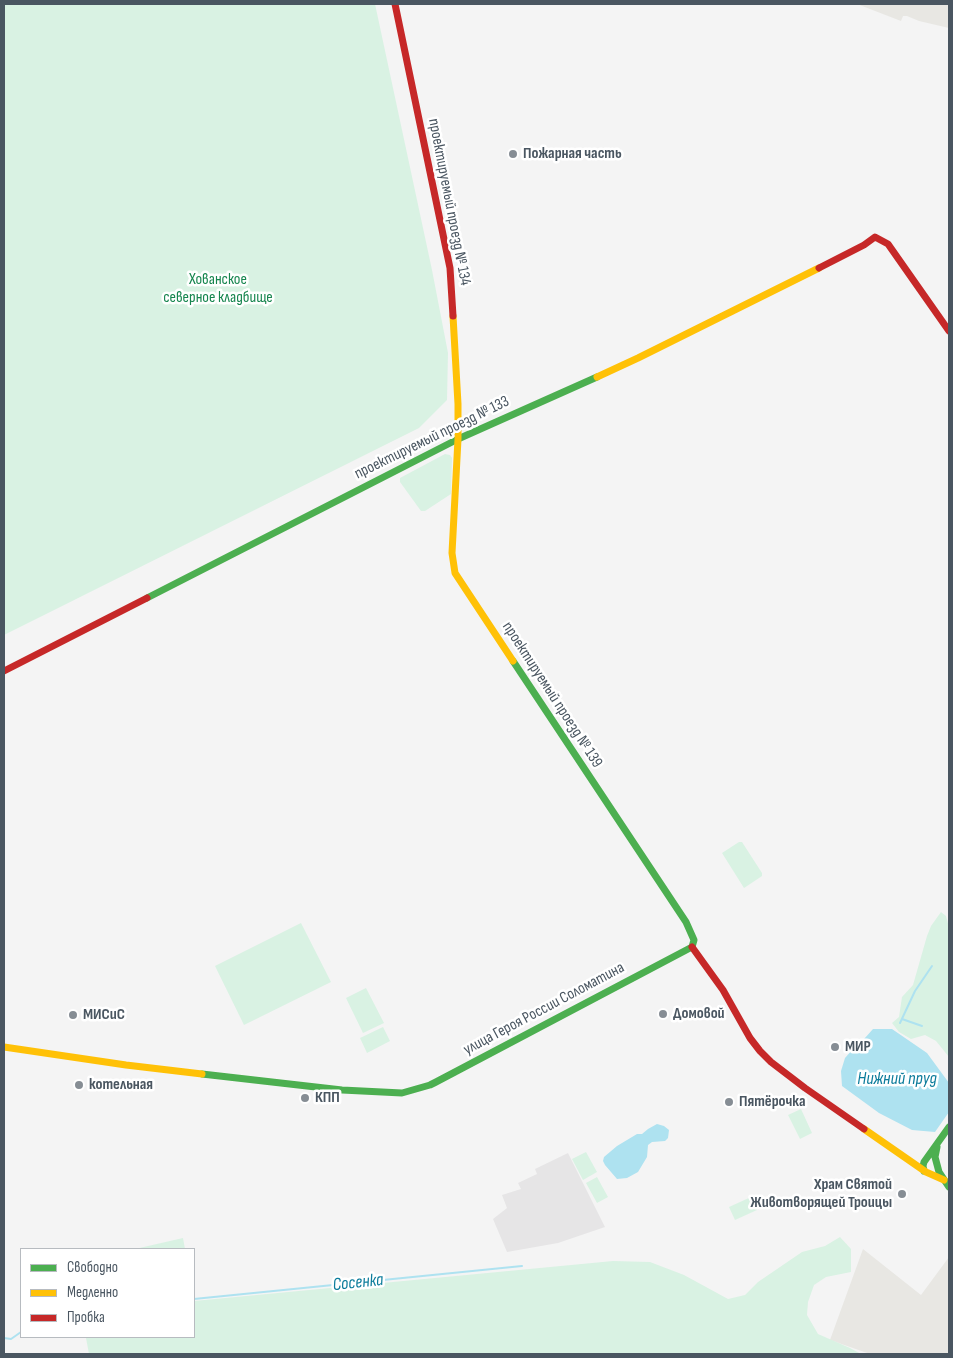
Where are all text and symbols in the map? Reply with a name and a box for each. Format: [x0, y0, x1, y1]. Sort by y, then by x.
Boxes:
street label: проектируемый проезд № 134 [423, 117, 475, 287]
place label: Пожарная часть [523, 144, 622, 164]
marker: Пожарная часть [507, 148, 519, 160]
park label: Хованское северное кладбище [163, 270, 273, 308]
street label: проектируемый проезд № 133 [352, 392, 512, 484]
street label: проектируемый проезд № 139 [498, 618, 606, 772]
street label: улица Героя России Соломатина [460, 958, 628, 1060]
place label: Домовой [673, 1004, 725, 1024]
place label: МИСиС [83, 1005, 125, 1025]
marker: Домовой [657, 1008, 669, 1020]
marker: МИСиС [67, 1009, 79, 1021]
place label: МИР [845, 1037, 871, 1057]
marker: МИР [829, 1041, 841, 1053]
water label: Нижний пруд [857, 1068, 937, 1090]
place label: котельная [89, 1075, 153, 1095]
marker: котельная [73, 1079, 85, 1091]
place label: КПП [315, 1088, 340, 1108]
marker: КПП [299, 1092, 311, 1104]
place label: Пятёрочка [739, 1092, 806, 1112]
marker: Пятёрочка [723, 1096, 735, 1108]
place label: Храм Святой Животворящей Троицы [750, 1175, 892, 1213]
marker: Храм Святой Животворящей Троицы [896, 1188, 908, 1200]
legend [20, 1248, 195, 1338]
text: Свободно [67, 1258, 118, 1277]
water label: Сосенка [332, 1270, 384, 1296]
text: Медленно [67, 1283, 118, 1302]
text: Пробка [67, 1308, 105, 1327]

